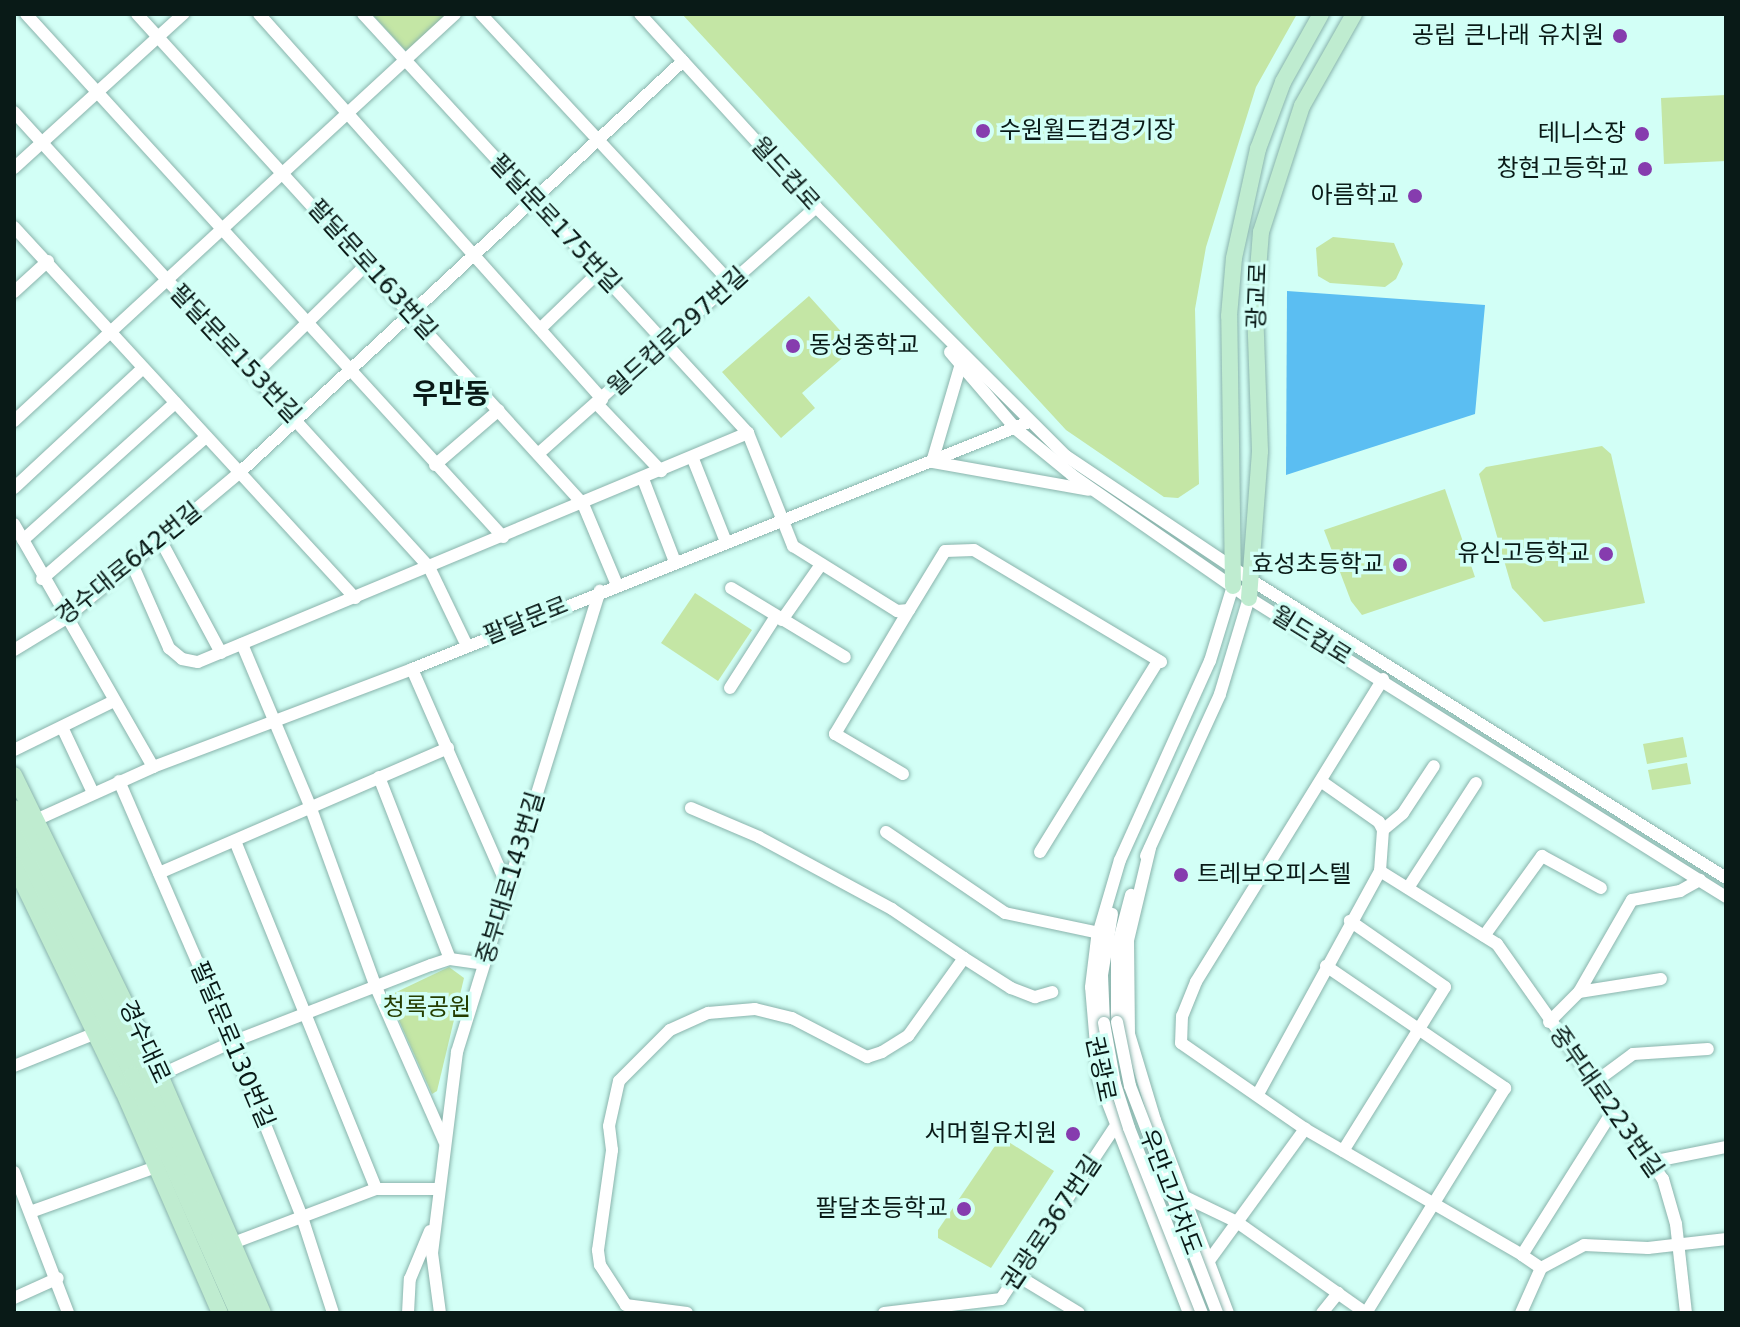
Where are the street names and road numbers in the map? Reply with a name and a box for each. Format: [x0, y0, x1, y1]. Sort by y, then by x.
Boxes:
street label: 월드컵로 [745, 132, 825, 216]
street label: 팔달문로175번길 [484, 149, 626, 299]
street label: 팔달문로163번길 [302, 194, 442, 346]
street label: 월드컵로297번길 [602, 262, 754, 402]
street label: 광교로 [1242, 262, 1274, 330]
street label: 팔달문로153번길 [164, 279, 306, 429]
street label: 경수대로642번길 [51, 497, 207, 631]
street label: 팔달문로 [480, 591, 572, 651]
street label: 월드컵로 [1266, 600, 1356, 672]
street label: 중부대로143번길 [471, 789, 551, 967]
street label: 팔달문로130번길 [184, 957, 280, 1133]
street label: 경수대로 [112, 996, 176, 1088]
street label: 중부대로223번길 [1543, 1021, 1669, 1183]
street label: 권광로 [1079, 1034, 1121, 1104]
street label: 우만고가차도 [1133, 1125, 1207, 1259]
street label: 권광로367번길 [996, 1150, 1108, 1296]

